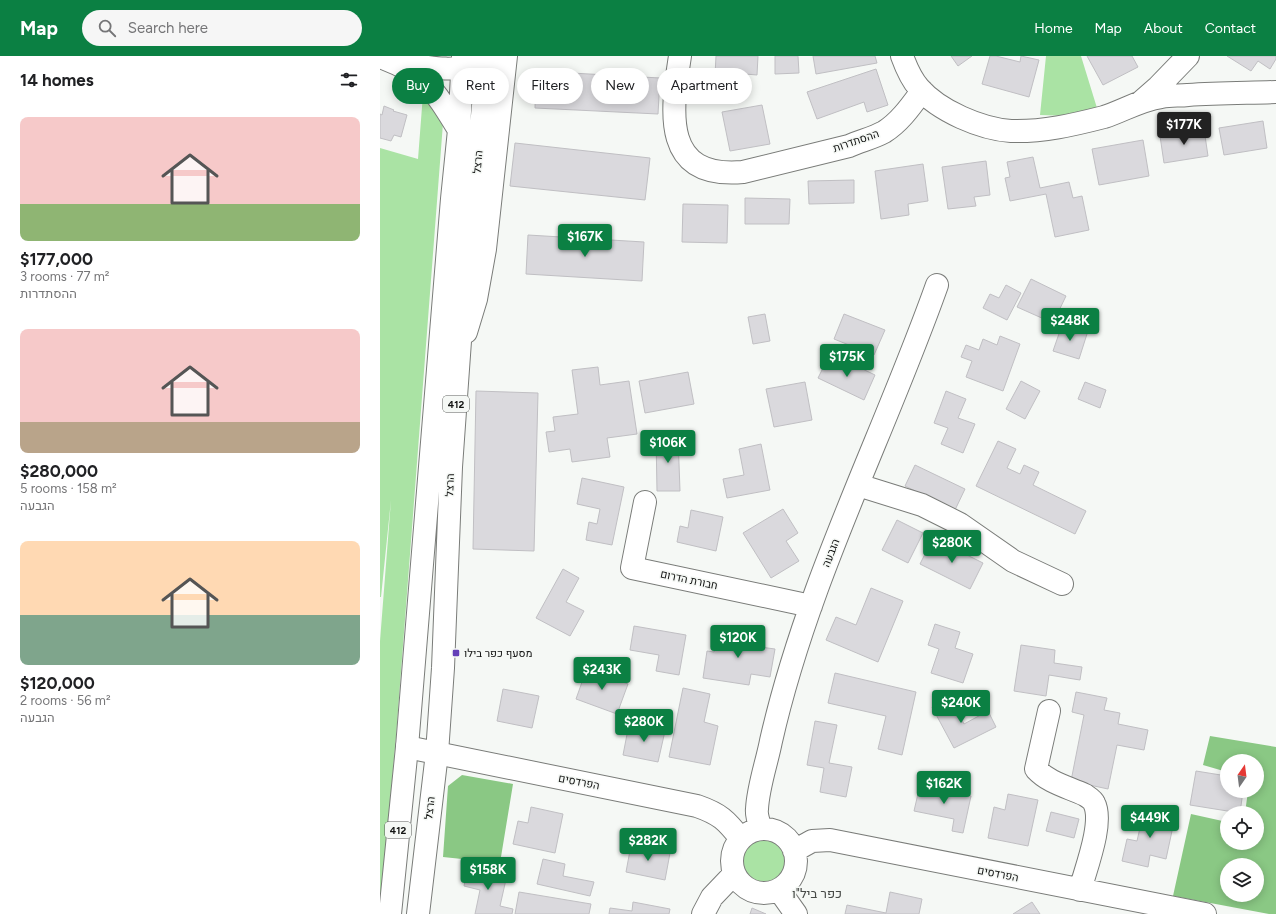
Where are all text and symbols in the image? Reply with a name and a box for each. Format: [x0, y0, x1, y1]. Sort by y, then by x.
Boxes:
search box [82, 10, 362, 46]
text: Map [20, 17, 58, 40]
icon: search [96, 17, 118, 39]
text: Search here [128, 19, 208, 37]
text: Home [1034, 20, 1073, 37]
text: Map [1095, 20, 1122, 37]
text: About [1144, 20, 1183, 37]
text: Contact [1205, 20, 1256, 37]
chip: Buy [392, 68, 444, 104]
chip: Rent [452, 68, 509, 104]
chip: Filters [517, 68, 583, 104]
chip: New [591, 68, 649, 104]
chip: Apartment [657, 68, 752, 104]
icon: filters [338, 69, 360, 91]
text: 14 homes [20, 70, 94, 90]
pin: $177K [1156, 112, 1212, 146]
text: $177K [1166, 117, 1202, 132]
street label: ההסתדרות [831, 127, 881, 155]
icon: home [154, 143, 226, 215]
street label: הרצל [470, 150, 486, 174]
pin: $167K [557, 224, 613, 258]
text: $167K [567, 229, 603, 244]
text: $177,000 [20, 249, 93, 269]
text: 3 rooms · 77 m² [20, 269, 110, 284]
text: ההסתדרות [20, 286, 77, 301]
pin: $248K [1042, 308, 1098, 342]
text: $248K [1050, 313, 1090, 328]
pin: $175K [819, 344, 875, 378]
text: $175K [829, 349, 865, 364]
icon: home [154, 355, 226, 427]
road number: 412 [443, 396, 469, 412]
pin: $106K [640, 430, 696, 464]
text: $106K [649, 435, 687, 450]
text: $280,000 [20, 461, 98, 481]
street label: הרצל [443, 473, 457, 497]
text: 5 rooms · 158 m² [20, 481, 117, 496]
text: הגבעה [20, 498, 55, 513]
pin: $280K [924, 530, 980, 564]
text: $280K [932, 535, 972, 550]
street label: הגבעה [819, 537, 843, 569]
icon: home [154, 567, 226, 639]
street label: חבורת הדרום [659, 568, 719, 592]
pin: $120K [710, 625, 766, 659]
text: $120K [719, 630, 757, 645]
place label: מסעף כפר בילו [464, 647, 533, 660]
marker: מסעף כפר בילו [451, 648, 461, 658]
pin: $243K [574, 657, 630, 691]
text: $243K [583, 662, 621, 677]
text: $120,000 [20, 673, 95, 693]
pin: $240K [933, 690, 989, 724]
text: 2 rooms · 56 m² [20, 693, 111, 708]
text: $240K [941, 695, 981, 710]
pin: $280K [616, 709, 672, 743]
text: הגבעה [20, 710, 55, 725]
text: $280K [624, 714, 664, 729]
north arrow [1220, 754, 1264, 798]
map controls [1220, 754, 1264, 902]
pin: $162K [916, 771, 972, 805]
street label: הפרדסים [557, 772, 601, 792]
text: $162K [926, 776, 962, 791]
street label: הרצל [422, 796, 438, 820]
pin: $449K [1122, 805, 1178, 839]
button: locate [1220, 806, 1264, 850]
text: $449K [1130, 810, 1170, 825]
road number: 412 [385, 822, 411, 838]
pin: $282K [620, 828, 676, 862]
text: $282K [629, 833, 667, 848]
pin: $158K [460, 857, 516, 891]
button: layers [1220, 858, 1264, 902]
text: $158K [470, 862, 506, 877]
street label: הפרדסים [976, 864, 1020, 884]
district label: כפר ביל"ו [792, 886, 842, 901]

